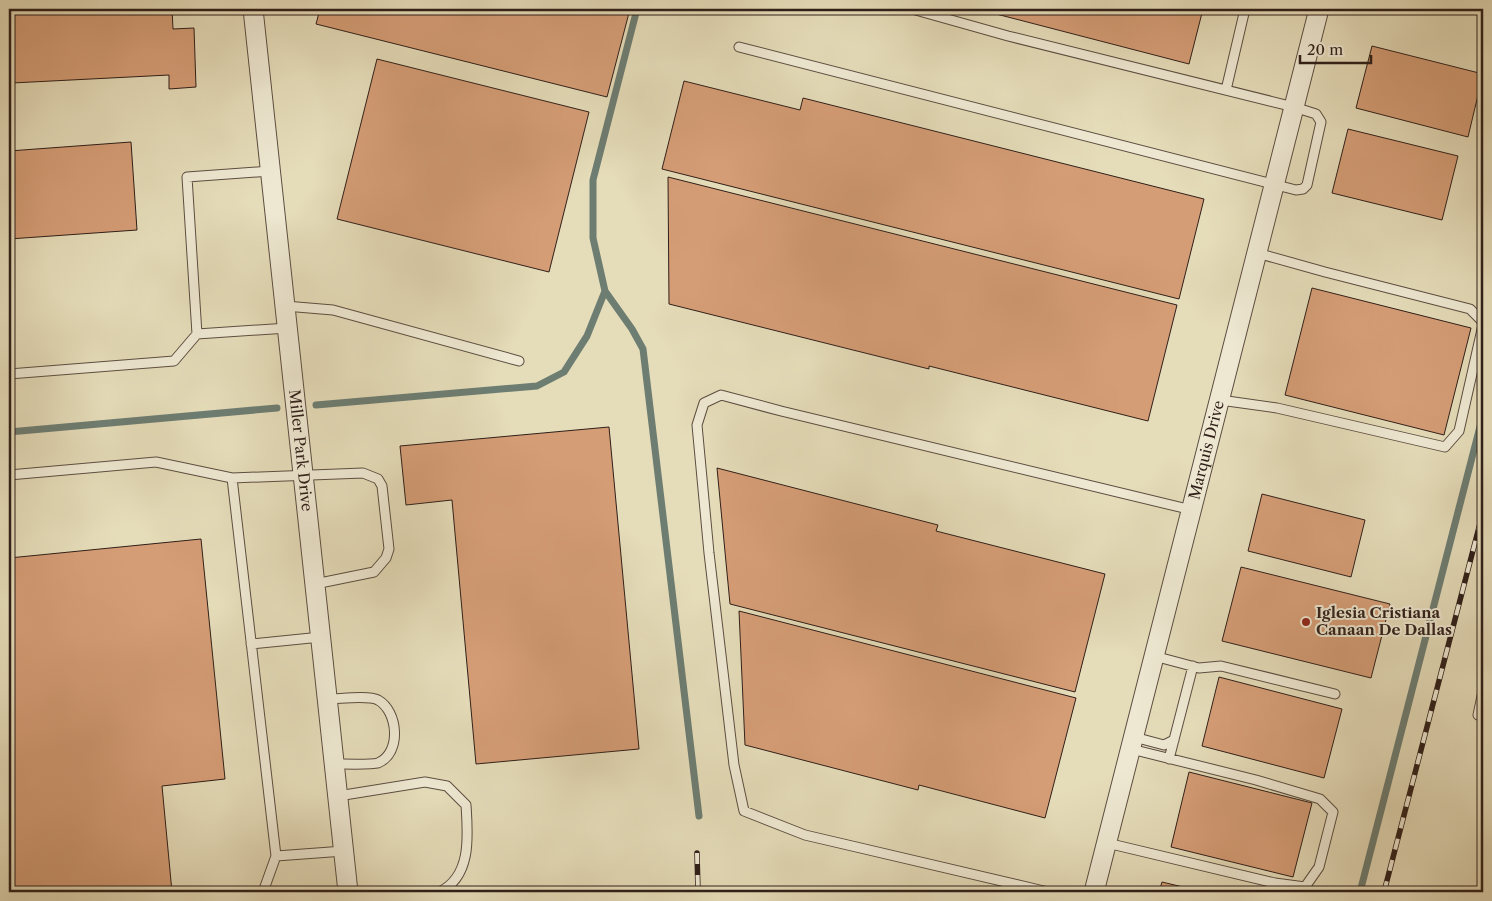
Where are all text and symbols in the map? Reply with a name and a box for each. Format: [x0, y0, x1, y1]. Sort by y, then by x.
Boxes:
scale bar [1300, 32, 1371, 64]
text: 20 m [1307, 40, 1343, 59]
street label: Miller Park Drive [285, 389, 317, 512]
street label: Marquis Drive [1184, 398, 1228, 502]
place label: Iglesia Cristiana Canaan De Dallas [1316, 603, 1452, 639]
marker: Iglesia Cristiana Canaan De Dallas [1300, 616, 1312, 628]

